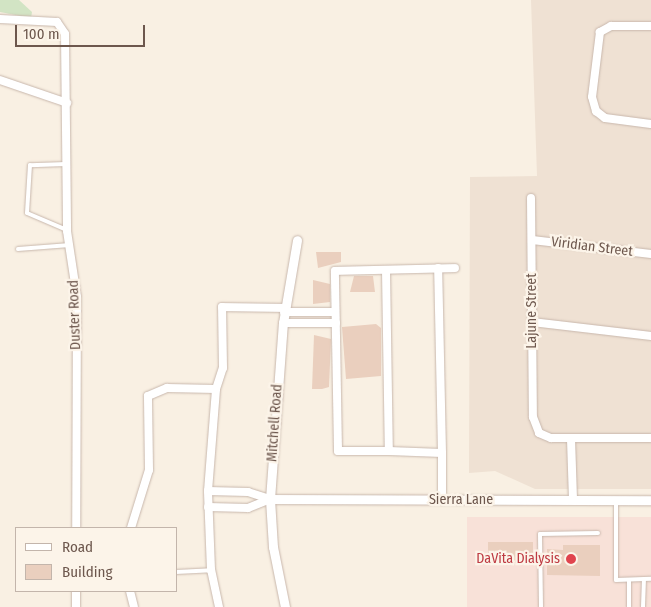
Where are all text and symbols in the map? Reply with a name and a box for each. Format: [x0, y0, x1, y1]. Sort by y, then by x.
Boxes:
scale bar [18, 15, 148, 47]
text: 100 m [23, 25, 60, 43]
street label: Viridian Street [550, 234, 634, 260]
street label: Lajune Street [524, 273, 540, 349]
street label: Duster Road [65, 280, 85, 350]
street label: Mitchell Road [264, 384, 286, 462]
street label: Sierra Lane [429, 492, 493, 508]
legend [15, 527, 178, 592]
text: Road [62, 538, 93, 556]
place label: DaVita Dialysis [476, 551, 560, 567]
marker: DaVita Dialysis [564, 552, 578, 566]
text: Building [62, 563, 113, 581]

